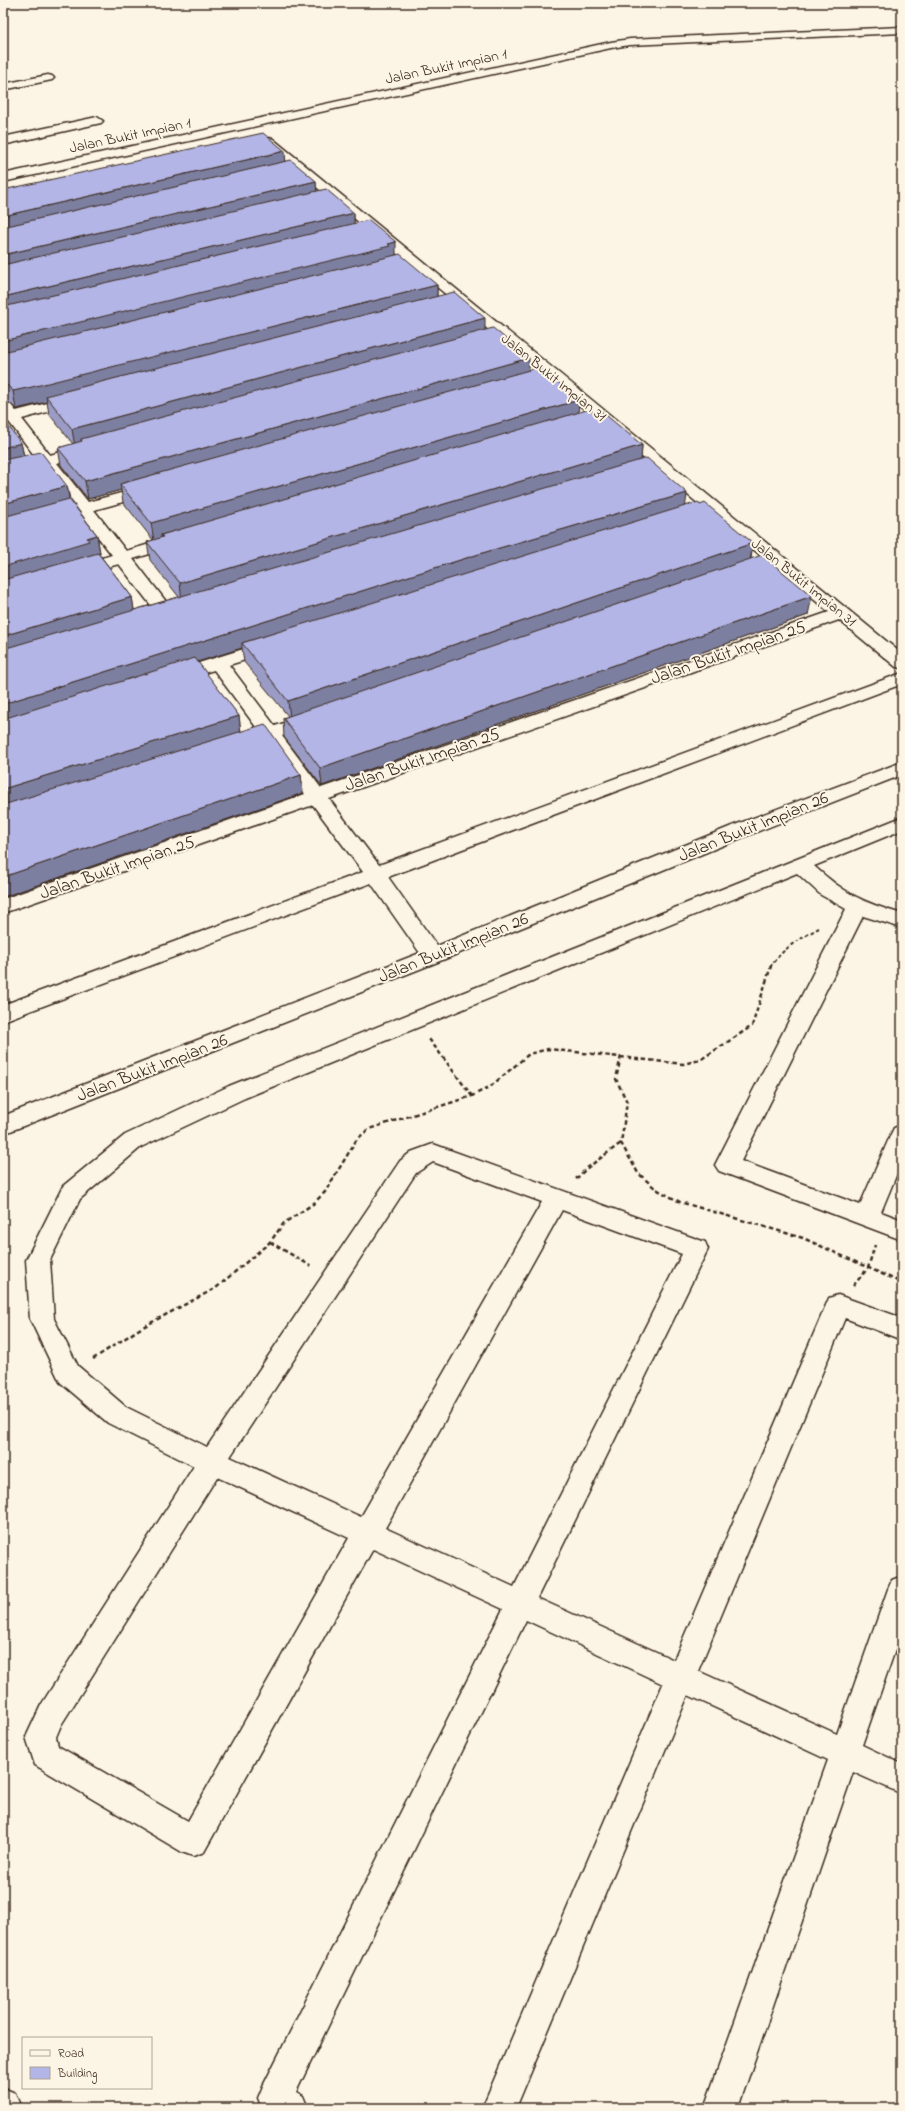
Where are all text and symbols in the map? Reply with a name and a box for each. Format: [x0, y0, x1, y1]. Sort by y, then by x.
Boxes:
street label: Jalan Bukit Impian 1 [383, 43, 509, 91]
street label: Jalan Bukit Impian 1 [67, 112, 193, 160]
street label: Jalan Bukit Impian 31 [496, 328, 611, 427]
street label: Jalan Bukit Impian 31 [746, 533, 861, 632]
street label: Jalan Bukit Impian 25 [648, 615, 810, 693]
street label: Jalan Bukit Impian 25 [342, 722, 504, 800]
street label: Jalan Bukit Impian 26 [675, 786, 833, 870]
street label: Jalan Bukit Impian 25 [37, 830, 199, 908]
street label: Jalan Bukit Impian 26 [375, 907, 533, 991]
street label: Jalan Bukit Impian 26 [73, 1028, 232, 1110]
legend [22, 2037, 152, 2089]
text: Road [58, 2045, 84, 2063]
text: Building [57, 2065, 97, 2084]

